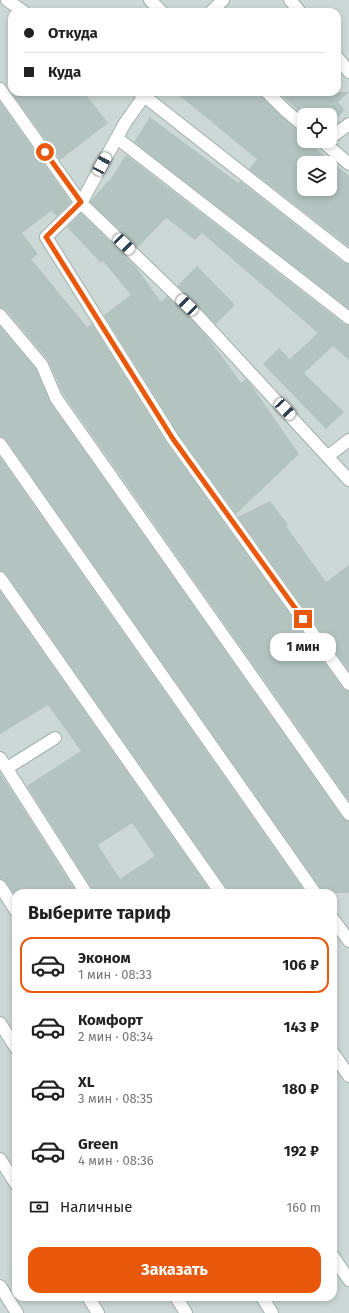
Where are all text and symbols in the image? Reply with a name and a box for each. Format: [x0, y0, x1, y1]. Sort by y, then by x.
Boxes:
text: Откуда [48, 24, 98, 42]
text: Куда [48, 63, 81, 81]
map controls [297, 108, 337, 196]
button: locate [297, 108, 337, 148]
route start [36, 143, 54, 161]
car [91, 151, 113, 177]
button: layers [297, 156, 337, 196]
car [111, 231, 137, 257]
car [174, 292, 200, 318]
car [272, 396, 298, 422]
route end [294, 610, 312, 628]
callout: 1 мин [270, 633, 336, 661]
text: 1 мин [286, 639, 320, 654]
text: Выберите тариф [28, 902, 171, 924]
icon: car [30, 947, 66, 983]
text: Эконом [78, 949, 131, 967]
text: 106 ₽ [282, 956, 319, 974]
text: 1 мин · 08:33 [78, 967, 152, 982]
icon: car [30, 1009, 66, 1045]
text: Комфорт [78, 1011, 143, 1029]
text: 143 ₽ [284, 1018, 319, 1036]
text: 2 мин · 08:34 [78, 1029, 153, 1044]
icon: car [30, 1071, 66, 1107]
text: XL [78, 1073, 94, 1091]
text: 180 ₽ [282, 1080, 319, 1098]
text: 3 мин · 08:35 [78, 1091, 153, 1106]
icon: car [30, 1133, 66, 1169]
text: Green [78, 1135, 118, 1153]
text: 192 ₽ [284, 1142, 319, 1160]
text: 4 мин · 08:36 [78, 1153, 154, 1168]
icon: cash [28, 1196, 50, 1218]
text: Наличные [60, 1198, 132, 1216]
text: 160 m [287, 1200, 321, 1215]
button: Заказать [28, 1247, 321, 1293]

